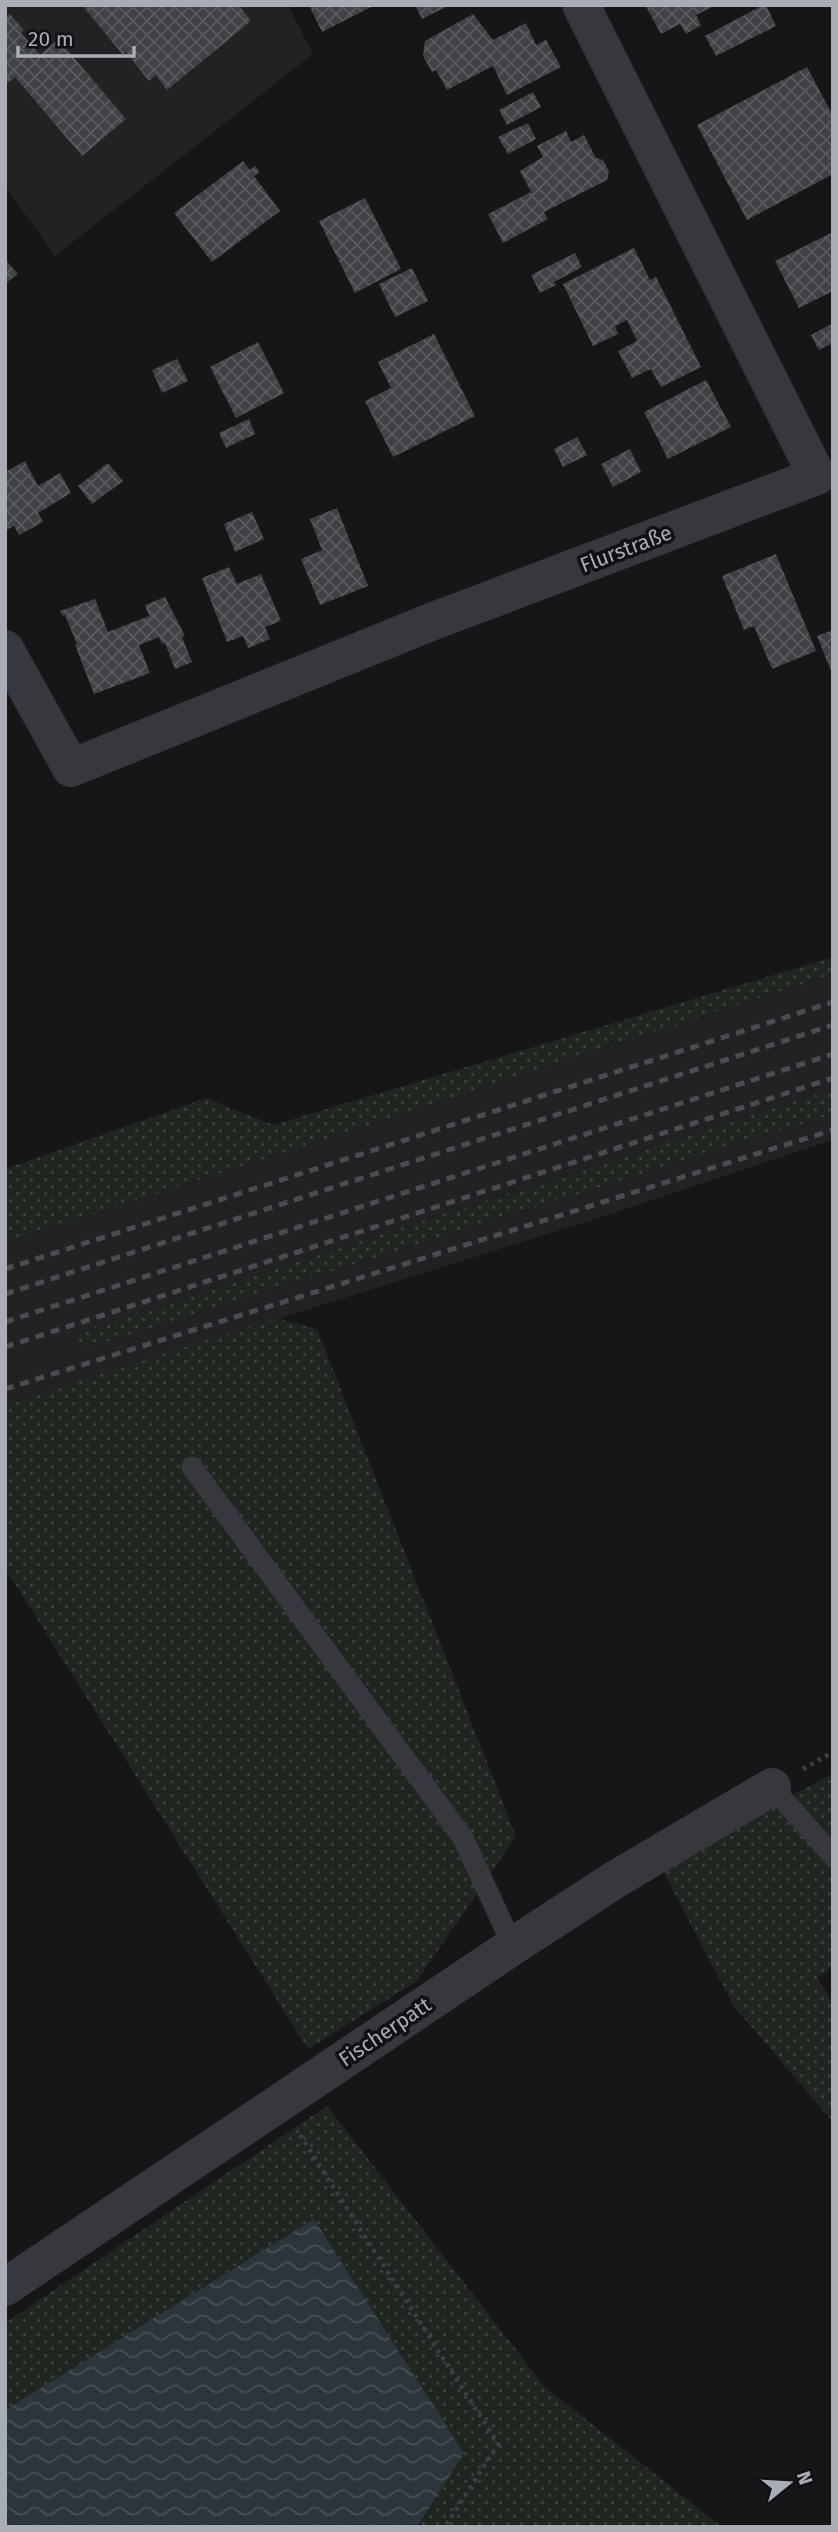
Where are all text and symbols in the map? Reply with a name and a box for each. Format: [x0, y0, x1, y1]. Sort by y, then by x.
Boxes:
scale bar [18, 14, 133, 58]
text: 20 m [28, 26, 74, 52]
street label: Flurstraße [576, 520, 676, 578]
street label: Fischerpatt [334, 1991, 437, 2072]
north arrow [754, 2448, 824, 2518]
text: N [792, 2468, 818, 2487]

